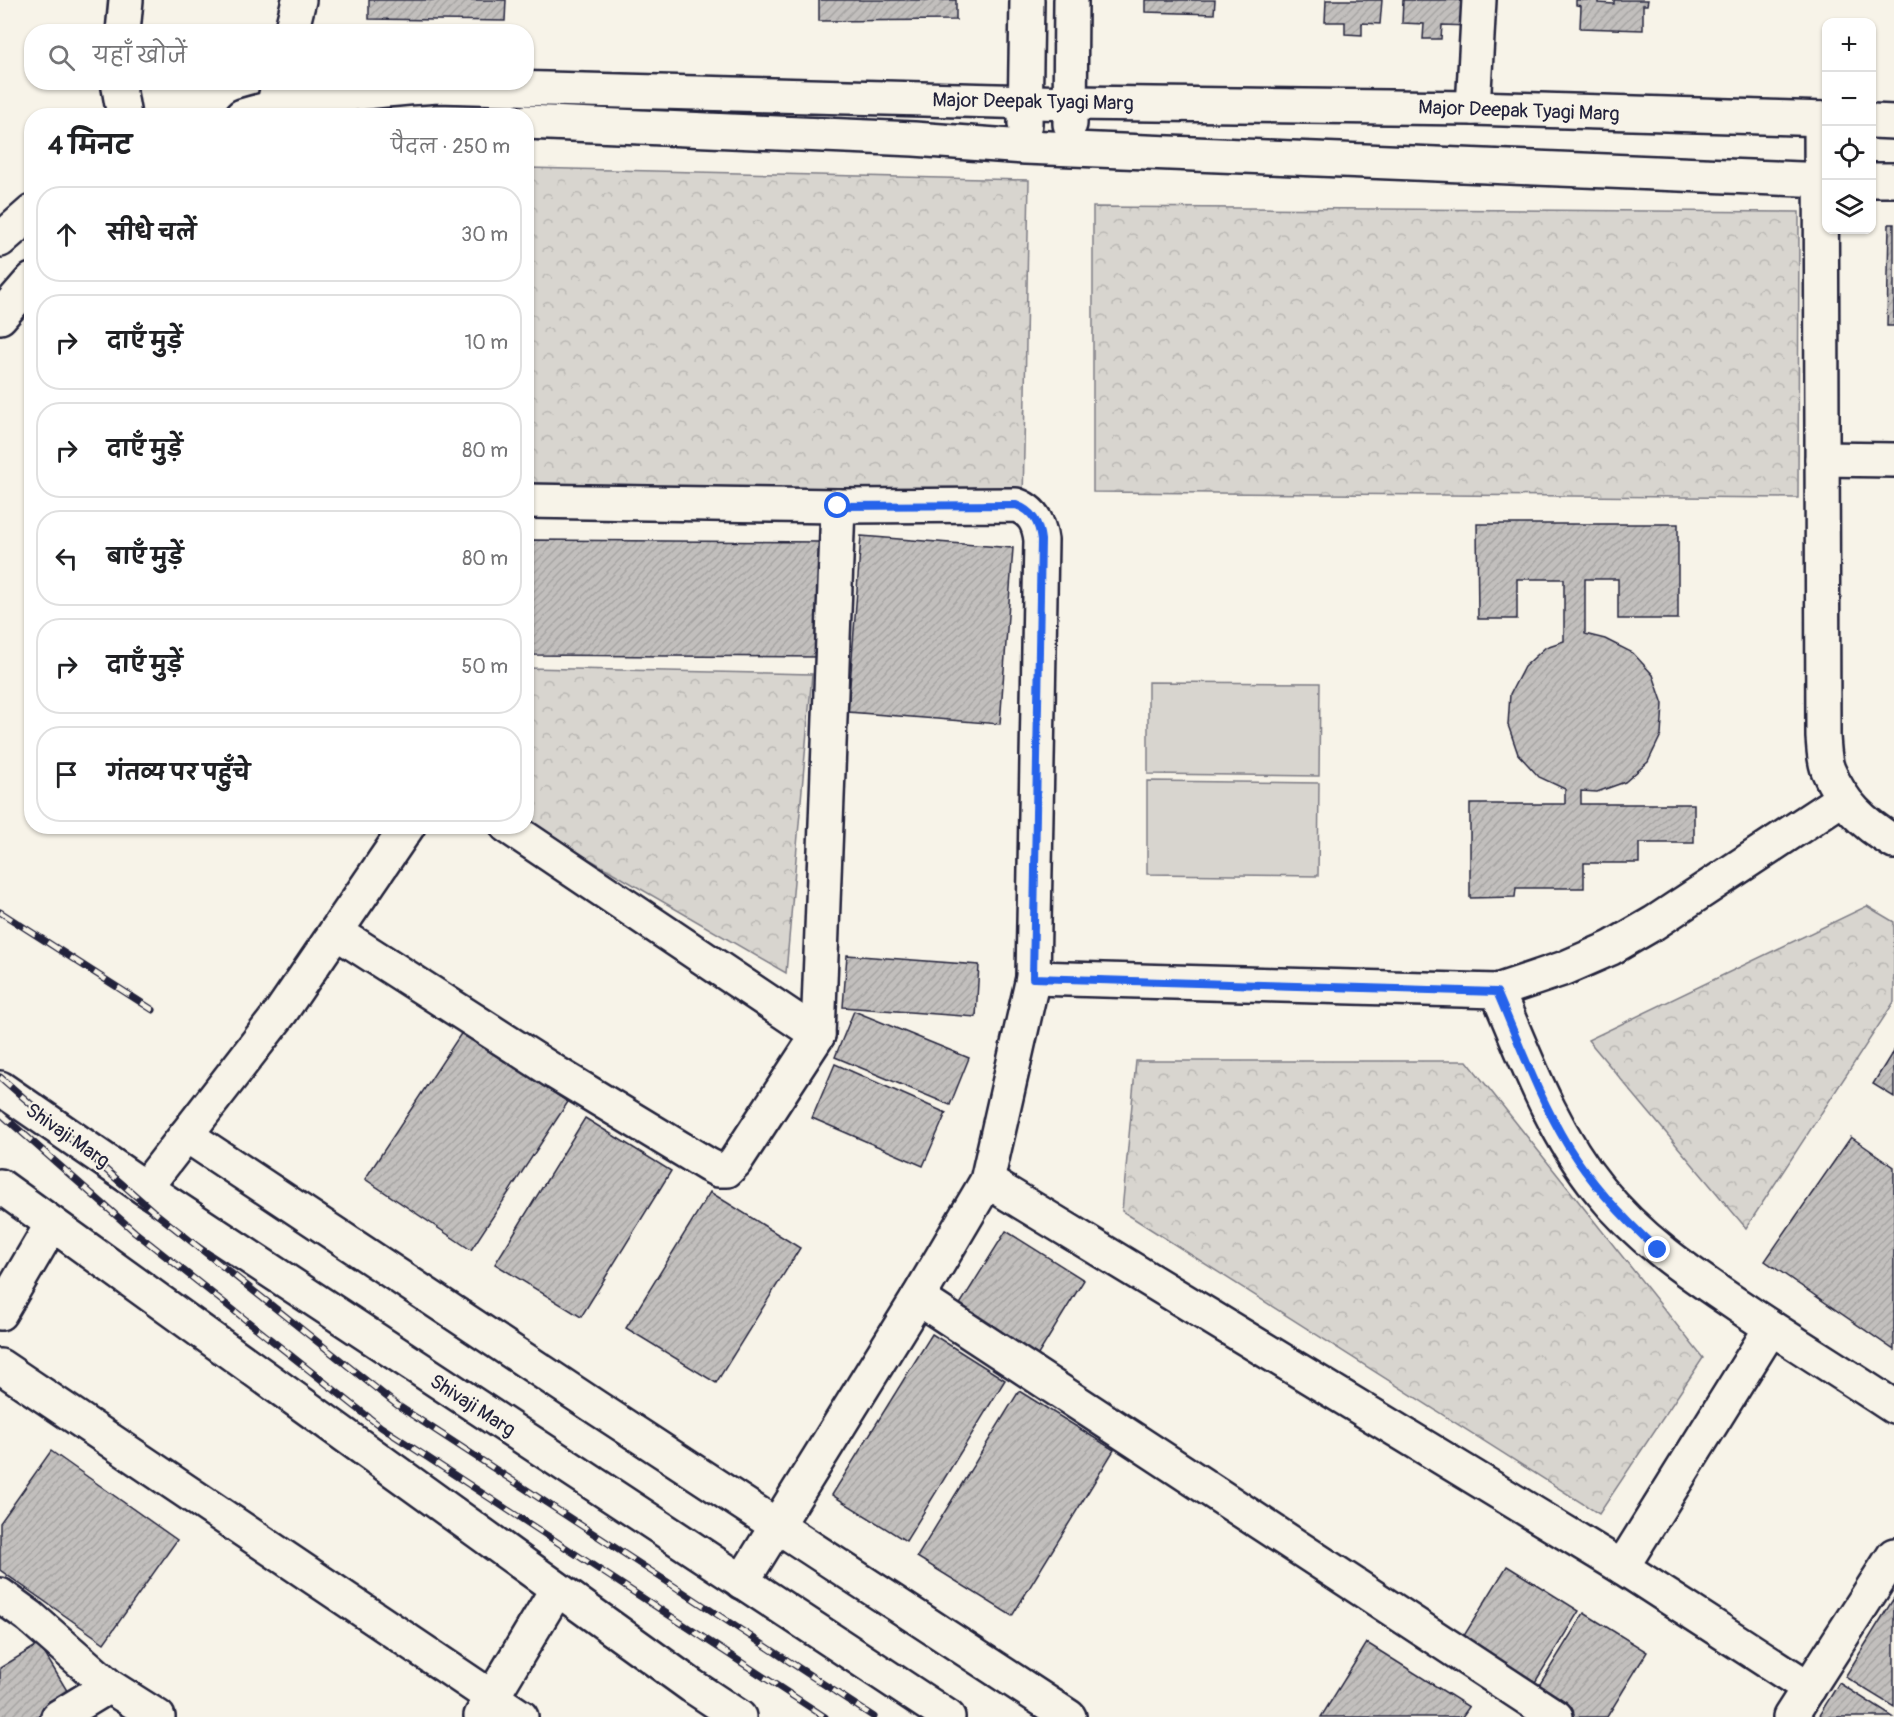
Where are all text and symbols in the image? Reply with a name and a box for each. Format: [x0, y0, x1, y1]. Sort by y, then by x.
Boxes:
map controls [1822, 18, 1876, 234]
button: + [1822, 18, 1876, 72]
search box [24, 24, 534, 90]
icon: search [45, 41, 78, 74]
text: यहाँ खोजें [93, 42, 187, 70]
button: − [1822, 72, 1876, 126]
street label: Major Deepak Tyagi Marg [932, 87, 1134, 116]
street label: Major Deepak Tyagi Marg [1418, 94, 1620, 127]
button: locate [1822, 126, 1876, 180]
text: 4 मिनट [48, 130, 132, 162]
text: पैदल · 250 m [391, 134, 510, 159]
button: layers [1822, 180, 1876, 234]
icon: ahead [50, 218, 83, 251]
text: सीधे चलें [107, 219, 196, 247]
text: 30 m [461, 222, 508, 247]
icon: right [50, 326, 83, 359]
text: दाएँ मुड़ें [107, 327, 183, 355]
text: 10 m [464, 330, 508, 355]
icon: right [50, 434, 83, 467]
text: दाएँ मुड़ें [107, 435, 183, 463]
text: 80 m [462, 438, 508, 463]
route start [824, 492, 850, 518]
icon: left [50, 542, 83, 575]
text: बाएँ मुड़ें [107, 543, 183, 571]
text: 80 m [462, 546, 508, 571]
icon: right [50, 650, 83, 683]
text: दाएँ मुड़ें [107, 651, 183, 679]
text: 50 m [461, 654, 508, 679]
icon: arrive [50, 758, 83, 791]
text: गंतव्य पर पहुँचे [107, 759, 250, 787]
street label: Shivaji Marg [21, 1097, 115, 1173]
route end [1644, 1236, 1670, 1262]
street label: Shivaji Marg [425, 1368, 520, 1442]

